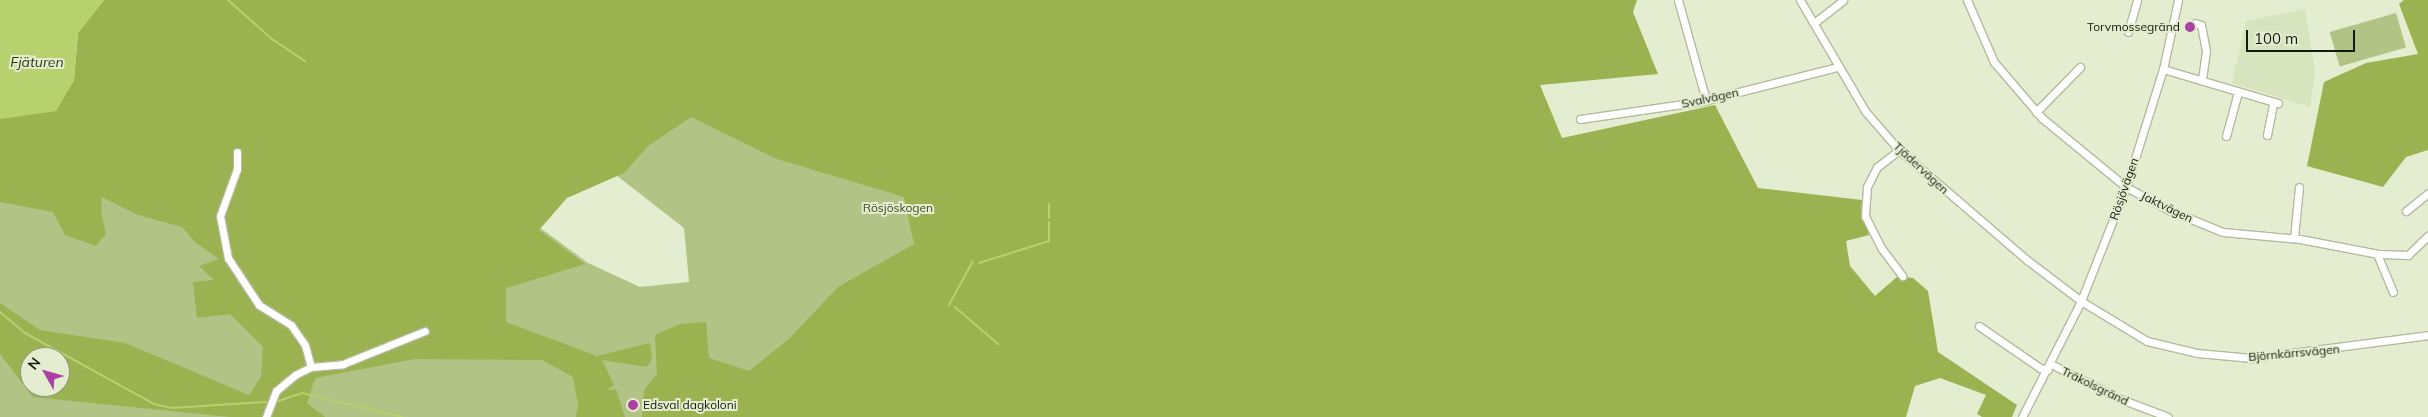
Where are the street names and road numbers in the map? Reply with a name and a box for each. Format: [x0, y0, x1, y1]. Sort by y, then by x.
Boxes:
street label: Svalvägen [1680, 85, 1740, 111]
street label: Tjädervägen [1890, 139, 1952, 197]
street label: Rösjövägen [2107, 156, 2141, 222]
street label: Jaktvägen [2139, 188, 2195, 226]
street label: Björnkärrsvägen [2248, 342, 2340, 364]
street label: Träkolsgränd [2059, 364, 2131, 408]

